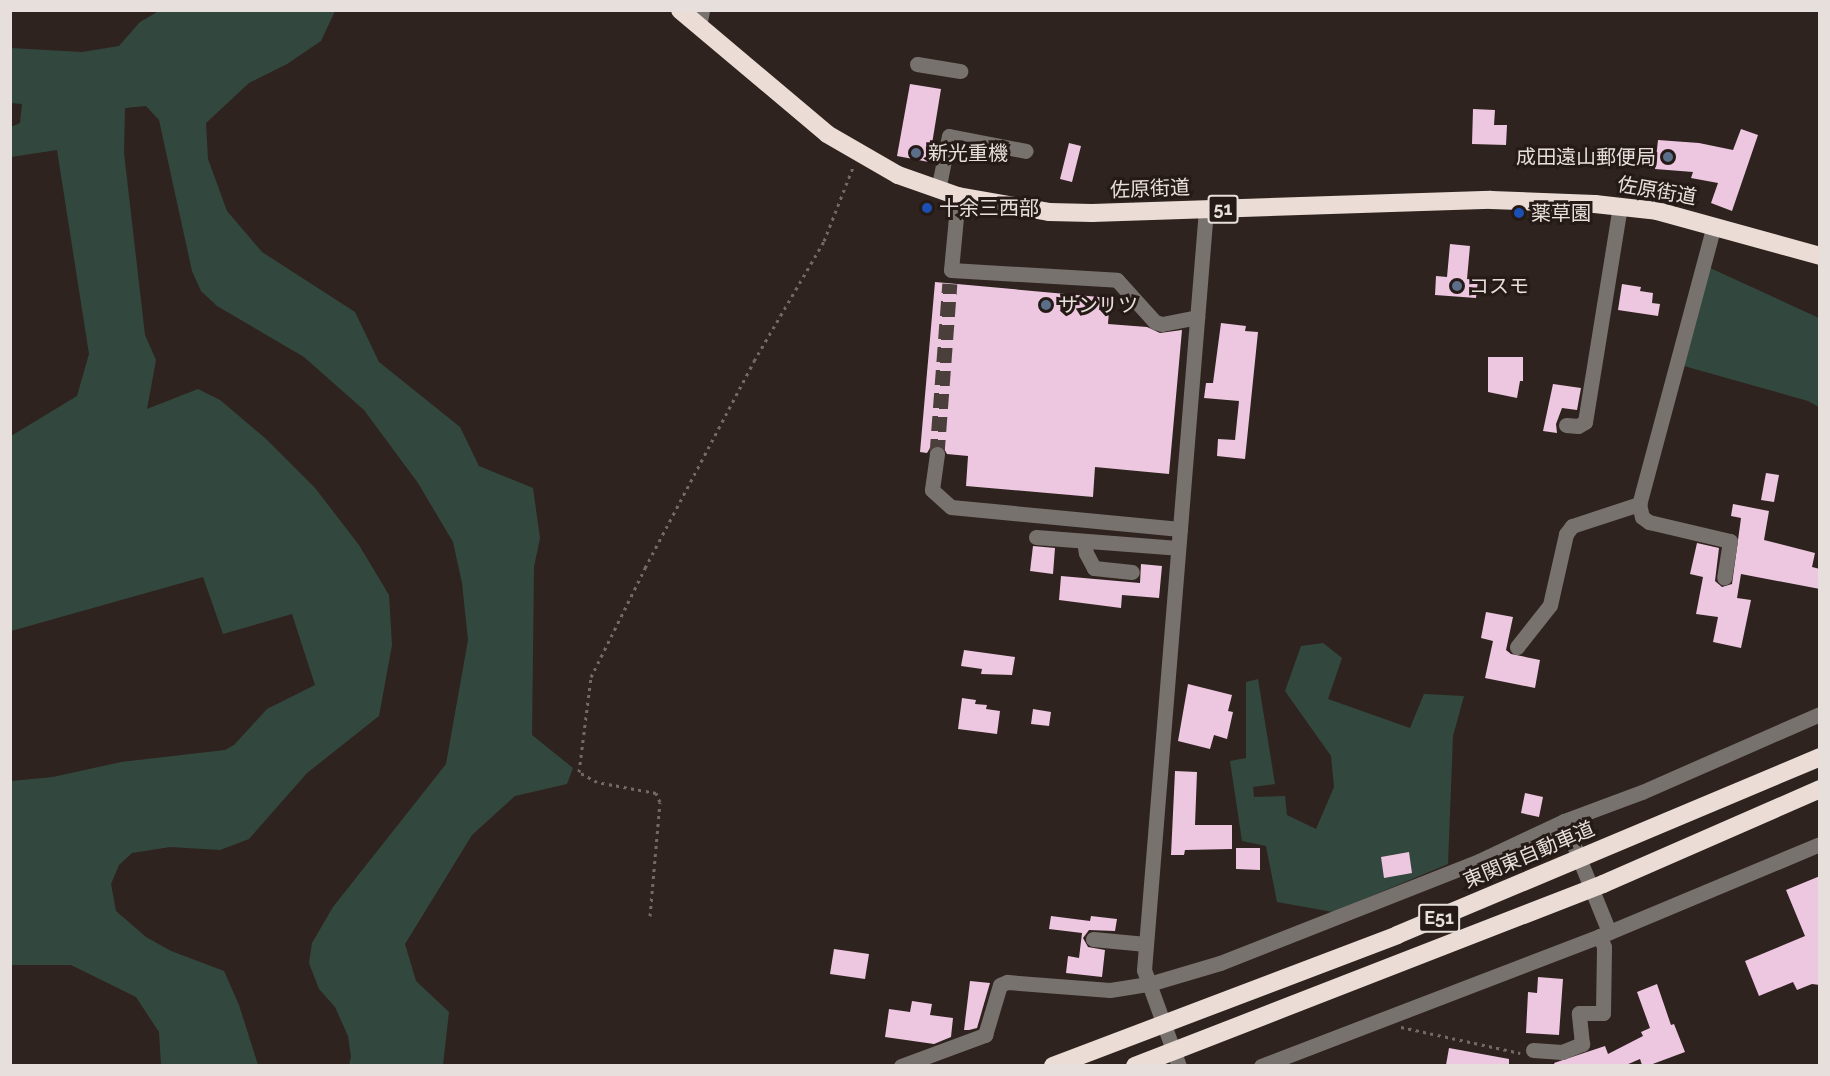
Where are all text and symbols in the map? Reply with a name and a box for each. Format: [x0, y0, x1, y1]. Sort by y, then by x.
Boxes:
place label: 新光重機 [928, 141, 1008, 165]
place label: 成田遠山郵便局 [1516, 145, 1656, 169]
marker: 新光重機 [909, 146, 923, 160]
marker: 成田遠山郵便局 [1661, 150, 1675, 164]
street label: 佐原街道 [1616, 172, 1698, 210]
street label: 佐原街道 [1110, 176, 1190, 202]
road number: 51 [1206, 194, 1240, 224]
place label: 十余三西部 [939, 196, 1039, 220]
marker: 十余三西部 [920, 201, 934, 215]
place label: 薬草園 [1531, 201, 1591, 225]
marker: 薬草園 [1512, 206, 1526, 220]
place label: コスモ [1469, 274, 1529, 298]
marker: コスモ [1450, 279, 1464, 293]
place label: サンリツ [1058, 293, 1138, 317]
marker: サンリツ [1039, 298, 1053, 312]
street label: 東関東自動車道 [1460, 817, 1598, 893]
road number: E51 [1418, 903, 1460, 933]

